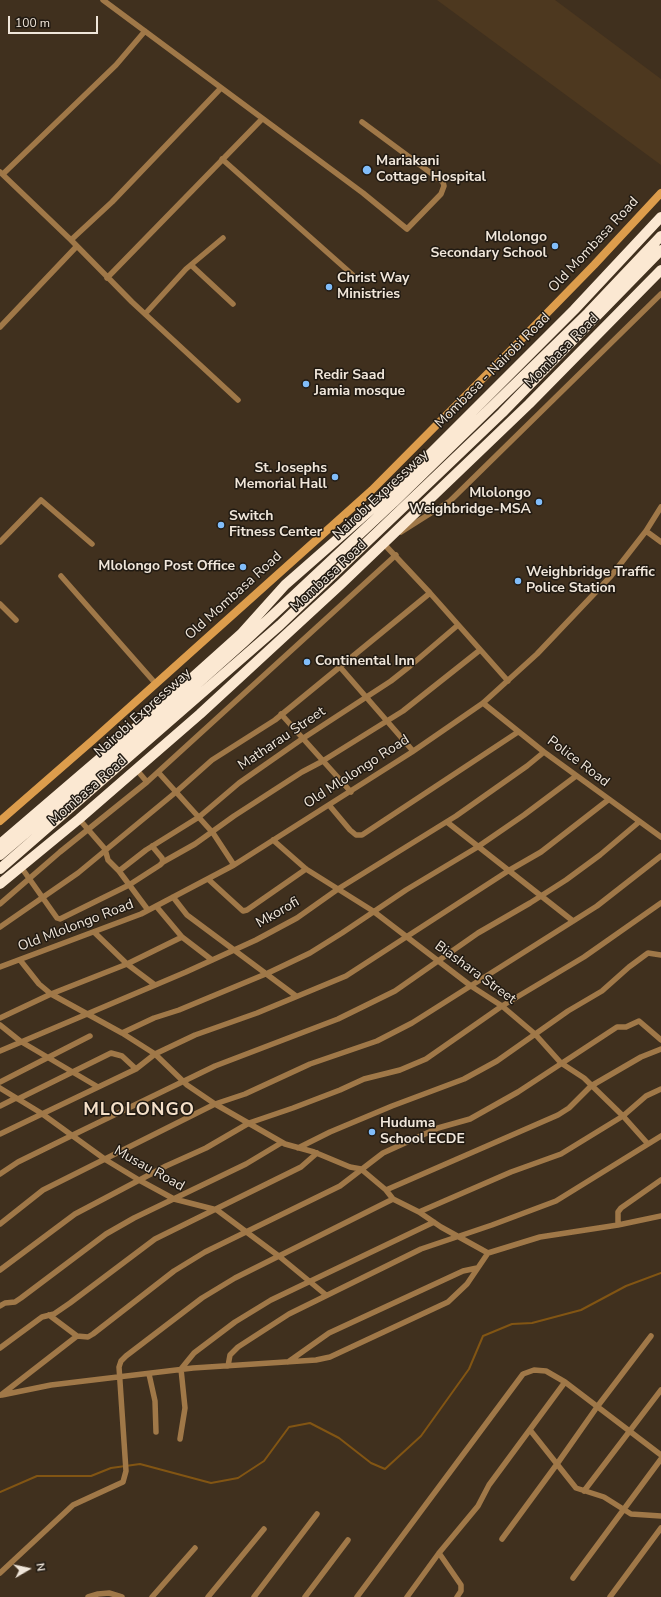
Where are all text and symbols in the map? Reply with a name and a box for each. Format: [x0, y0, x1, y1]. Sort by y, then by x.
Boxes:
scale bar [10, 8, 100, 34]
text: 100 m [15, 15, 50, 31]
place label: Mariakani Cottage Hospital [376, 154, 486, 186]
marker: Mariakani Cottage Hospital [361, 164, 373, 176]
street label: Old Mombasa Road [545, 194, 643, 296]
place label: Mlolongo Secondary School [431, 230, 547, 262]
marker: Mlolongo Secondary School [550, 241, 560, 251]
place label: Christ Way Ministries [337, 271, 409, 304]
marker: Christ Way Ministries [324, 282, 334, 292]
street label: Mombasa - Nairobi Road [432, 310, 554, 432]
street label: Mombasa Road [522, 311, 602, 391]
place label: Redir Saad Jamia mosque [314, 368, 405, 400]
marker: Redir Saad Jamia mosque [301, 379, 311, 389]
street label: Nairobi Expressway [330, 446, 432, 544]
place label: St. Josephs Memorial Hall [235, 461, 327, 494]
marker: St. Josephs Memorial Hall [330, 472, 340, 482]
place label: Mlolongo Weighbridge-MSA [409, 486, 531, 518]
marker: Mlolongo Weighbridge-MSA [534, 497, 544, 507]
place label: Switch Fitness Center [229, 509, 322, 542]
marker: Switch Fitness Center [216, 520, 226, 530]
street label: Mombasa Road [288, 537, 370, 615]
street label: Old Mombasa Road [182, 548, 286, 644]
place label: Mlolongo Post Office [98, 559, 235, 575]
marker: Mlolongo Post Office [238, 562, 248, 572]
place label: Weighbridge Traffic Police Station [526, 565, 655, 598]
marker: Weighbridge Traffic Police Station [513, 576, 523, 586]
place label: Continental Inn [315, 654, 415, 670]
marker: Continental Inn [302, 657, 312, 667]
street label: Nairobi Expressway [91, 665, 195, 761]
street label: Matharau Street [235, 704, 329, 774]
street label: Old Mlolongo Road [301, 732, 413, 812]
street label: Police Road [544, 733, 612, 791]
street label: Mombasa Road [46, 753, 130, 829]
street label: Mkorofi [253, 894, 303, 932]
street label: Old Mlolongo Road [16, 896, 136, 956]
street label: Biashara Street [431, 938, 519, 1008]
district label: MLOLONGO [83, 1100, 195, 1122]
place label: Huduma School ECDE [380, 1116, 465, 1148]
marker: Huduma School ECDE [367, 1127, 377, 1137]
street label: Musau Road [111, 1143, 187, 1195]
north arrow [8, 1549, 48, 1589]
text: N [32, 1562, 48, 1572]

